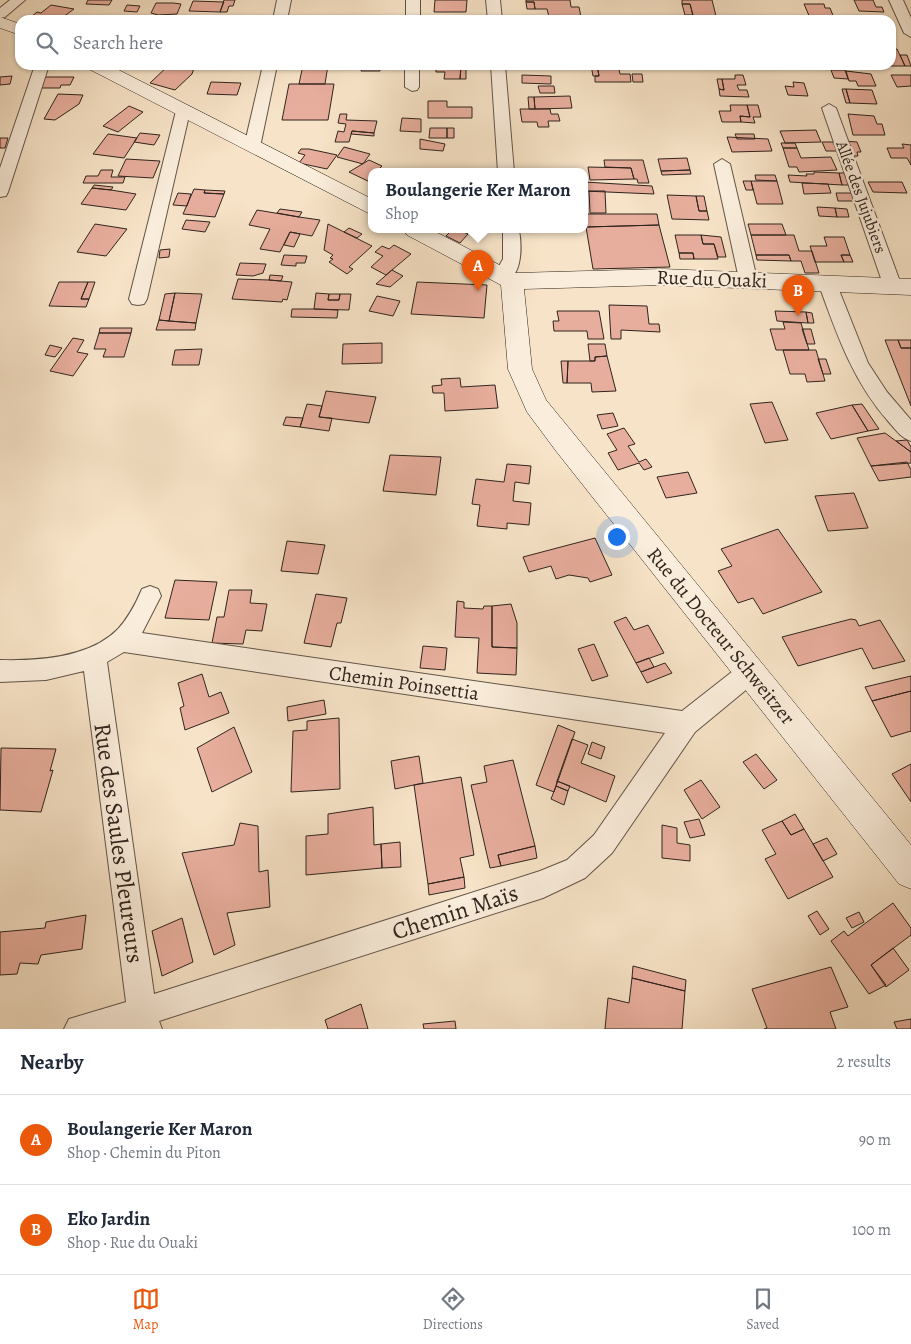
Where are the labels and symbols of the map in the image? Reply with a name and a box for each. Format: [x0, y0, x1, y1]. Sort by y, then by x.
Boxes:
street label: Allée des Jujubiers [830, 137, 892, 256]
pin: A [462, 250, 494, 291]
street label: Rue du Ouaki [656, 264, 768, 294]
pin: B [782, 275, 814, 316]
your location [604, 524, 630, 550]
street label: Rue du Docteur Schweitzer [641, 542, 801, 731]
street label: Chemin Poinsettia [327, 659, 481, 707]
street label: Rue des Saules Pleureurs [86, 721, 152, 965]
street label: Chemin Maïs [388, 877, 522, 947]

